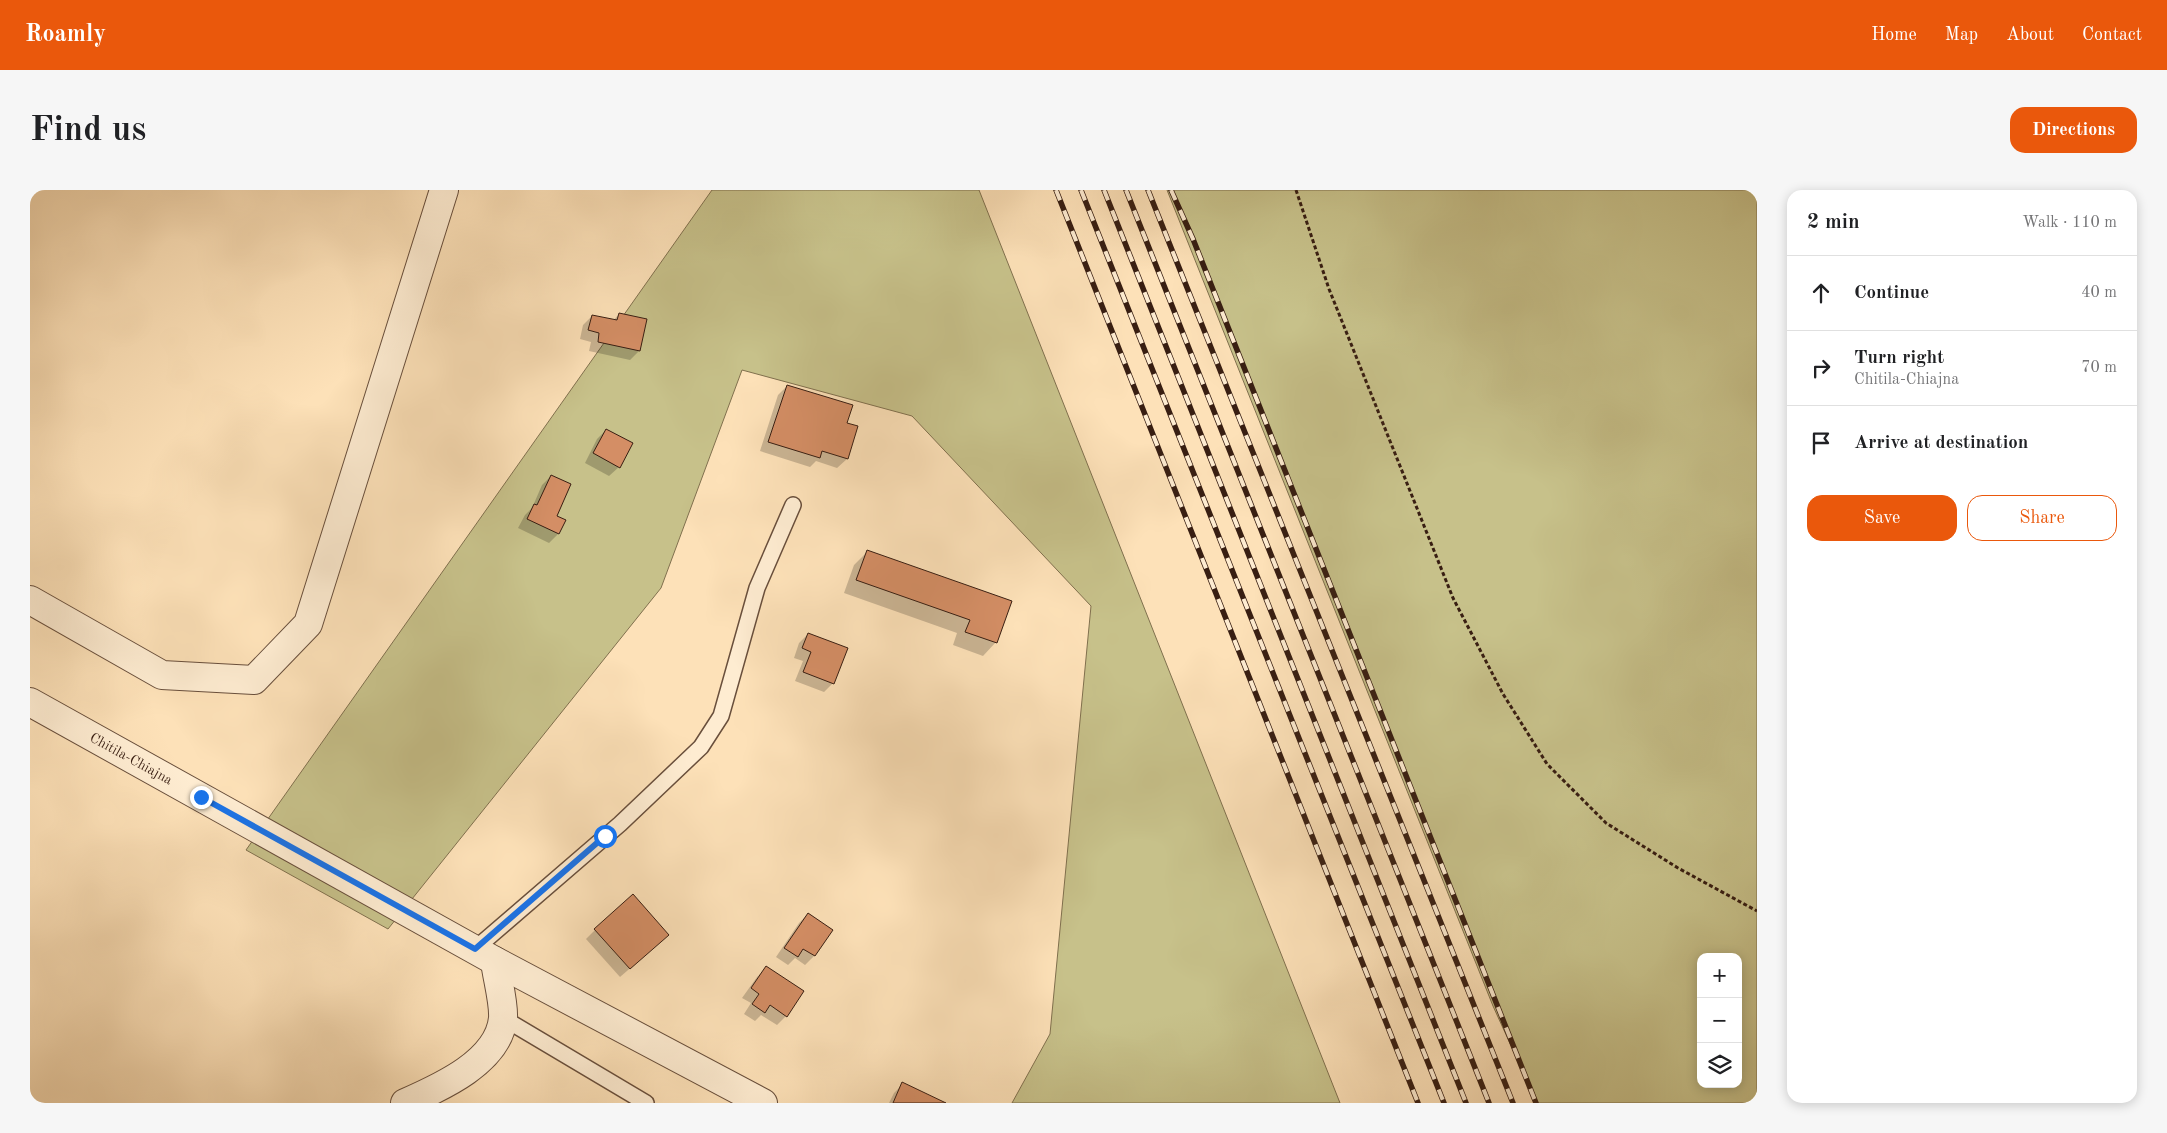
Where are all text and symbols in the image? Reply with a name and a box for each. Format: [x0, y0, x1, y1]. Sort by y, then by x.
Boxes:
text: Roamly [25, 23, 106, 47]
text: Home [1871, 26, 1917, 44]
text: Map [1945, 26, 1978, 44]
text: About [2006, 26, 2054, 44]
text: Contact [2082, 26, 2142, 44]
button: Directions [2010, 107, 2137, 153]
text: Find us [30, 113, 146, 148]
text: 2 min [1807, 212, 1860, 233]
text: Walk · 110 m [2022, 215, 2117, 231]
icon: ahead [1807, 279, 1835, 307]
text: Continue [1854, 284, 1929, 303]
text: 40 m [2081, 285, 2117, 301]
text: Turn right [1854, 349, 1944, 368]
icon: right [1807, 354, 1835, 382]
text: 70 m [2081, 360, 2117, 376]
text: Chitila-Chiajna [1854, 372, 1959, 388]
icon: arrive [1807, 429, 1835, 457]
text: Arrive at destination [1854, 434, 2028, 453]
button: Save [1807, 495, 1957, 541]
button: Share [1967, 495, 2117, 541]
street label: Chitila-Chiajna [87, 731, 175, 787]
route end [190, 786, 213, 809]
route start [594, 825, 617, 848]
map controls [1697, 953, 1742, 1088]
button: + [1697, 953, 1742, 998]
button: − [1697, 998, 1742, 1043]
button: layers [1697, 1043, 1742, 1088]

